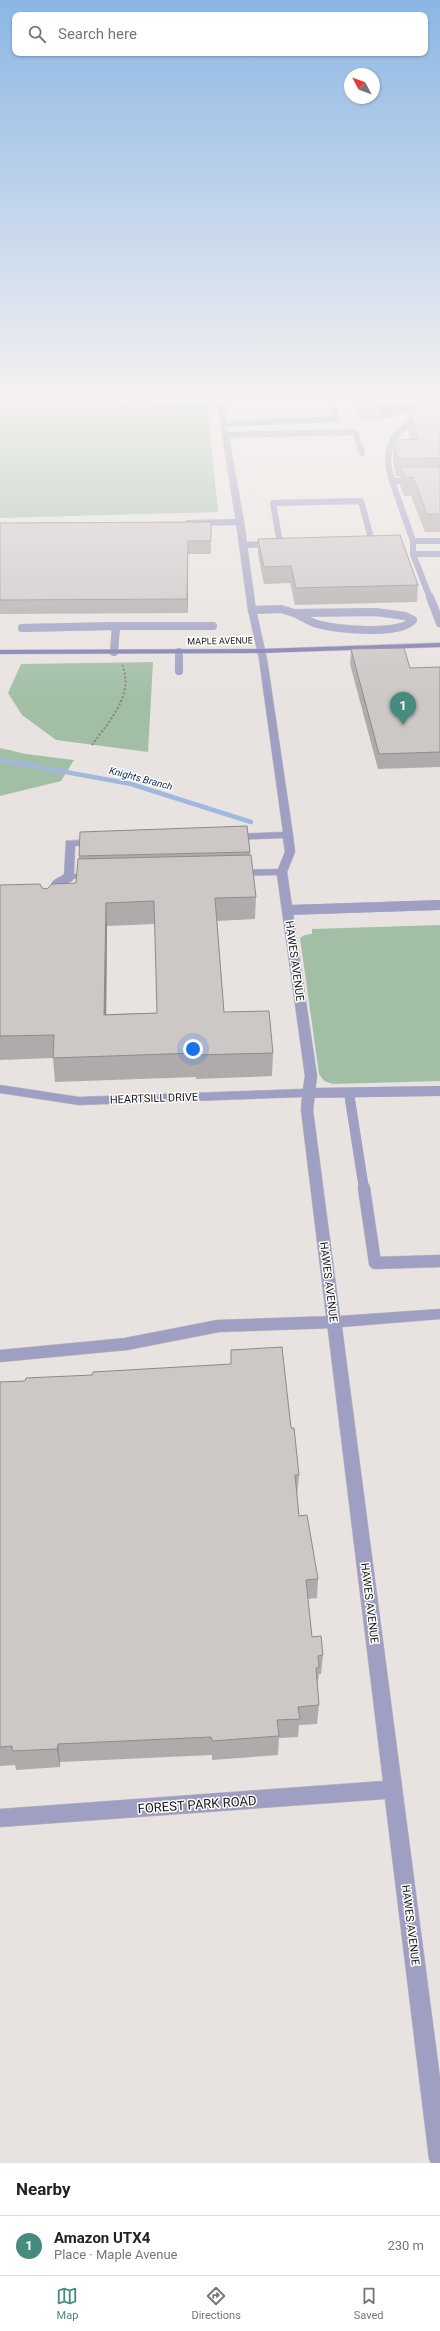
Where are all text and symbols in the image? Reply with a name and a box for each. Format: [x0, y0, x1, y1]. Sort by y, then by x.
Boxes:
search box [12, 12, 428, 56]
icon: search [26, 23, 48, 45]
text: Search here [58, 25, 137, 43]
north arrow [344, 68, 380, 104]
street label: MAPLE AVENUE [187, 635, 253, 647]
pin: 1 [390, 692, 416, 725]
water label: Knights Branch [108, 765, 174, 792]
street label: HAWES AVENUE [282, 920, 307, 1002]
your location [183, 1039, 203, 1059]
street label: HEARTSILL DRIVE [110, 1090, 198, 1107]
street label: HAWES AVENUE [317, 1241, 340, 1323]
street label: HAWES AVENUE [358, 1562, 381, 1644]
street label: FOREST PARK ROAD [137, 1793, 257, 1816]
street label: HAWES AVENUE [399, 1884, 422, 1966]
text: Nearby [16, 2179, 71, 2199]
text: Amazon UTX4 [54, 2229, 150, 2247]
text: 1 [25, 2238, 33, 2253]
text: 230 m [387, 2238, 424, 2253]
text: Place · Maple Avenue [54, 2247, 178, 2262]
tab: Map [56, 2285, 78, 2322]
tab: Directions [191, 2285, 241, 2322]
tab: Saved [354, 2285, 384, 2322]

